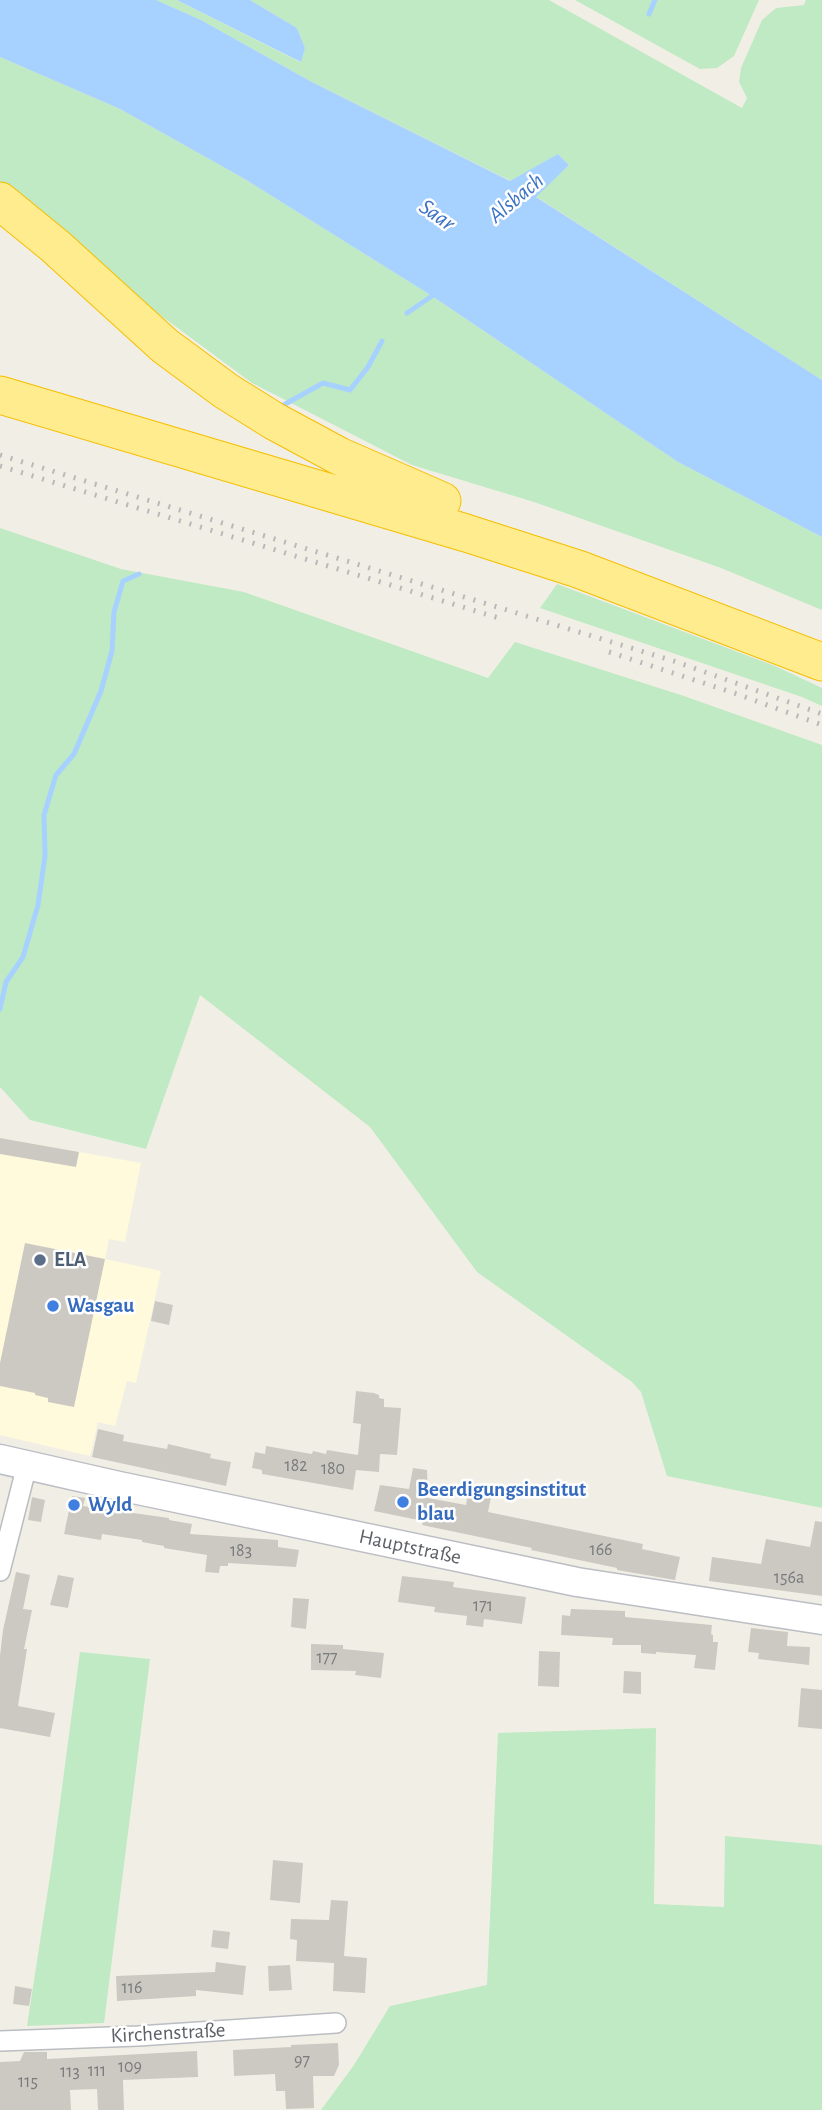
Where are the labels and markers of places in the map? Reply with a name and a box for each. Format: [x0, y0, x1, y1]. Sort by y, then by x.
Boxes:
place label: ELA [54, 1247, 86, 1273]
marker: ELA [32, 1252, 48, 1268]
place label: Wasgau [67, 1293, 134, 1319]
marker: Wasgau [45, 1298, 61, 1314]
place label: Beerdigungsinstitut blau [417, 1477, 586, 1527]
place label: Wyld [88, 1492, 132, 1518]
marker: Beerdigungsinstitut blau [395, 1494, 411, 1510]
marker: Wyld [66, 1497, 82, 1513]

